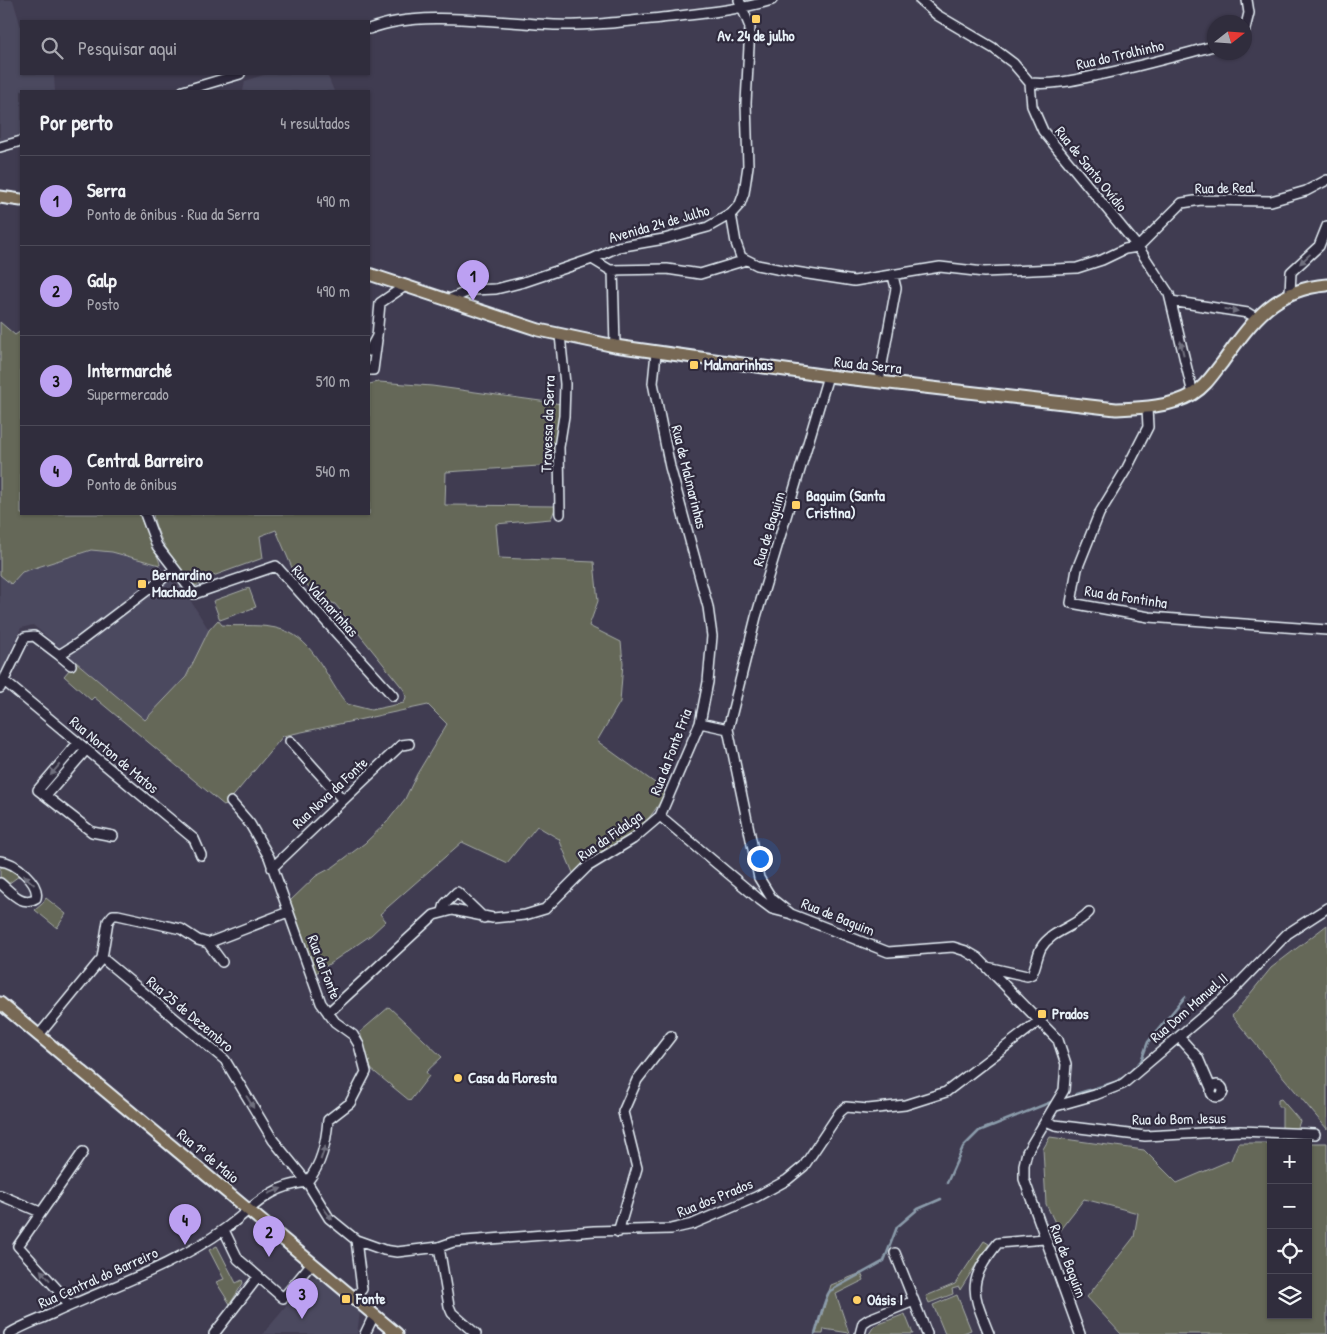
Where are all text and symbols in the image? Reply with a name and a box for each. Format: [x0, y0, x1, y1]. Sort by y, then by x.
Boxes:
marker: Av. 24 de julho [750, 13, 762, 25]
north arrow [1207, 15, 1252, 60]
search box [20, 20, 370, 75]
place label: Av. 24 de julho [717, 25, 795, 46]
icon: search [38, 34, 66, 62]
street label: Rua do Trolhinho [1074, 34, 1166, 75]
text: Pesquisar aqui [78, 35, 177, 61]
text: Por perto [40, 108, 113, 137]
text: 4 resultados [280, 112, 350, 134]
street label: Rua de Santo Ovídio [1050, 121, 1132, 216]
street label: Rua de Real [1195, 176, 1255, 199]
text: Serra [87, 177, 125, 203]
text: 1 [53, 190, 59, 212]
text: 490 m [316, 190, 350, 212]
street label: Avenida 24 de Julho [606, 199, 712, 248]
text: Ponto de ônibus · Rua da Serra [87, 203, 259, 225]
one-way arrow [1300, 253, 1312, 265]
pin: 1 [457, 260, 489, 301]
text: Galp [87, 267, 117, 293]
text: 2 [52, 280, 60, 302]
text: 490 m [316, 280, 350, 302]
text: Posto [87, 293, 119, 315]
one-way arrow [1224, 307, 1240, 315]
one-way arrow [1178, 340, 1186, 355]
street label: Rua da Serra [833, 351, 903, 378]
place label: Malmarinhas [704, 354, 773, 375]
text: Intermarché [87, 357, 172, 383]
marker: Malmarinhas [688, 359, 700, 371]
text: 3 [52, 370, 60, 392]
text: 510 m [316, 370, 350, 392]
street label: Travessa da Serra [535, 375, 560, 473]
text: Supermercado [87, 383, 169, 405]
street label: Rua de Malmarinhas [666, 423, 713, 531]
text: Central Barreiro [87, 447, 203, 473]
text: 4 [53, 460, 59, 482]
text: 540 m [316, 460, 350, 482]
text: Ponto de ônibus [87, 473, 177, 495]
place label: Baguim (Santa Cristina) [806, 485, 885, 523]
street label: Rua de Baguim [747, 489, 790, 569]
marker: Baguim (Santa Cristina) [790, 499, 802, 511]
street label: Rua Valmarinhas [287, 560, 364, 641]
place label: Bernardino Machado [152, 564, 212, 602]
marker: Bernardino Machado [136, 578, 148, 590]
street label: Rua da Fontinha [1083, 580, 1169, 613]
street label: Rua da Fonte Fria [644, 705, 697, 798]
street label: Rua Norton de Matos [65, 711, 164, 798]
street label: Rua Nova da Fonte [287, 752, 372, 833]
one-way arrow [50, 764, 61, 777]
street label: Rua da Fidalga [573, 806, 646, 866]
your location [747, 846, 773, 872]
one-way arrow [23, 875, 36, 886]
street label: Rua de Baguim [798, 892, 878, 941]
street label: Rua da Fonte [303, 932, 346, 1002]
street label: Rua Dom Manuel II [1145, 968, 1232, 1047]
street label: Rua 25 de Dezembro [142, 971, 238, 1056]
place label: Prados [1052, 1003, 1089, 1024]
marker: Prados [1036, 1008, 1048, 1020]
place label: Casa da Floresta [468, 1067, 557, 1088]
marker: Casa da Floresta [452, 1072, 464, 1084]
one-way arrow [246, 1095, 255, 1108]
street label: Rua do Bom Jesus [1132, 1107, 1226, 1130]
street label: Rua 1º de Maio [173, 1123, 244, 1188]
map controls [1267, 1139, 1312, 1319]
button: + [1267, 1139, 1312, 1184]
one-way arrow [319, 1145, 327, 1160]
street label: Rua dos Prados [674, 1173, 756, 1222]
button: − [1267, 1184, 1312, 1229]
one-way arrow [268, 1187, 283, 1195]
pin: 4 [169, 1204, 201, 1245]
one-way arrow [323, 1207, 333, 1221]
pin: 2 [253, 1216, 285, 1257]
street label: Rua de Baguim [1045, 1221, 1092, 1301]
button: locate [1267, 1229, 1312, 1274]
street label: Rua Central do Barreiro [35, 1242, 161, 1313]
one-way arrow [39, 1269, 50, 1282]
button: layers [1267, 1274, 1312, 1319]
pin: 3 [286, 1278, 318, 1319]
place label: Fonte [355, 1288, 386, 1309]
place label: Oásis I [867, 1289, 903, 1310]
marker: Fonte [340, 1293, 352, 1305]
marker: Oásis I [851, 1294, 863, 1306]

